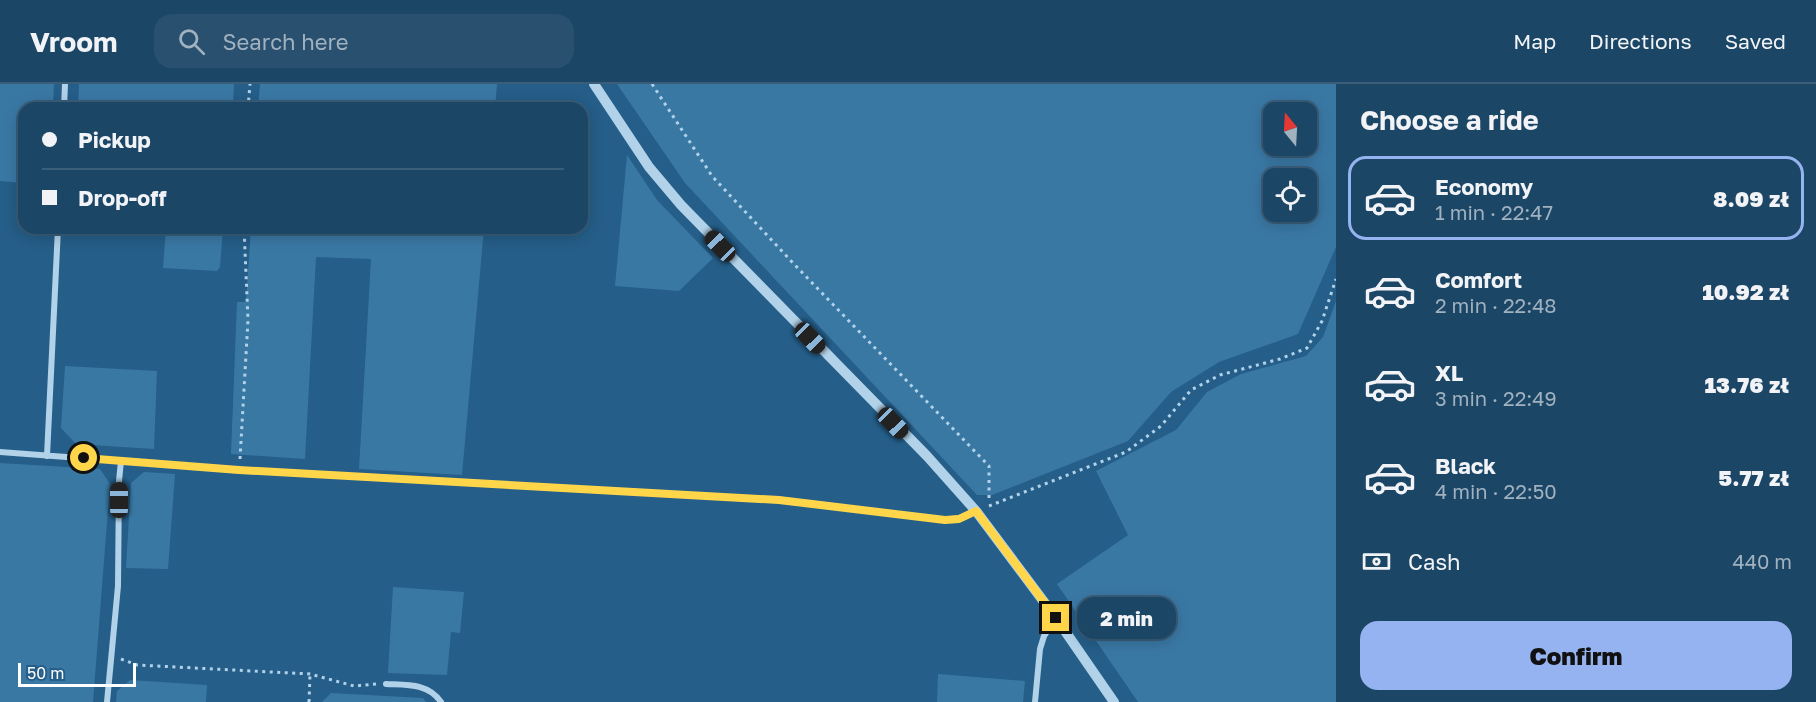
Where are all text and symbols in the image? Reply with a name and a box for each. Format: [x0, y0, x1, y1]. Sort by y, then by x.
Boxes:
search box [154, 14, 574, 68]
text: Vroom [30, 25, 118, 58]
icon: search [175, 25, 208, 58]
text: Search here [223, 28, 349, 55]
text: Map [1513, 28, 1556, 54]
text: Directions [1589, 28, 1692, 54]
text: Saved [1725, 28, 1786, 54]
north arrow [1263, 102, 1317, 156]
map controls [1263, 102, 1317, 222]
text: Choose a ride [1360, 104, 1539, 136]
text: Pickup [78, 126, 151, 153]
button: locate [1263, 168, 1317, 222]
icon: car [1363, 171, 1417, 225]
text: Economy [1435, 173, 1533, 200]
text: Drop-off [78, 184, 167, 211]
text: 8.09 zł [1713, 185, 1789, 212]
text: 1 min · 22:47 [1435, 200, 1553, 224]
car [701, 227, 739, 265]
icon: car [1363, 264, 1417, 318]
text: Comfort [1435, 266, 1522, 293]
text: 10.92 zł [1702, 278, 1789, 305]
text: 2 min · 22:48 [1435, 293, 1557, 317]
car [791, 319, 829, 357]
icon: car [1363, 357, 1417, 411]
text: XL [1435, 359, 1463, 386]
text: 13.76 zł [1704, 371, 1789, 398]
text: 3 min · 22:49 [1435, 386, 1557, 410]
car [874, 404, 912, 442]
route start [70, 444, 97, 471]
icon: car [1363, 450, 1417, 504]
text: Black [1435, 452, 1496, 479]
text: 5.77 zł [1718, 464, 1789, 491]
text: 4 min · 22:50 [1435, 479, 1557, 503]
car [110, 482, 128, 518]
icon: cash [1360, 545, 1393, 578]
text: Cash [1408, 548, 1461, 575]
text: 440 m [1733, 549, 1792, 573]
callout: 2 min [1077, 597, 1176, 639]
route end [1042, 604, 1069, 631]
text: 2 min [1100, 606, 1153, 630]
button: Confirm [1360, 621, 1792, 690]
scale bar [18, 660, 136, 688]
text: 50 m [27, 663, 64, 683]

